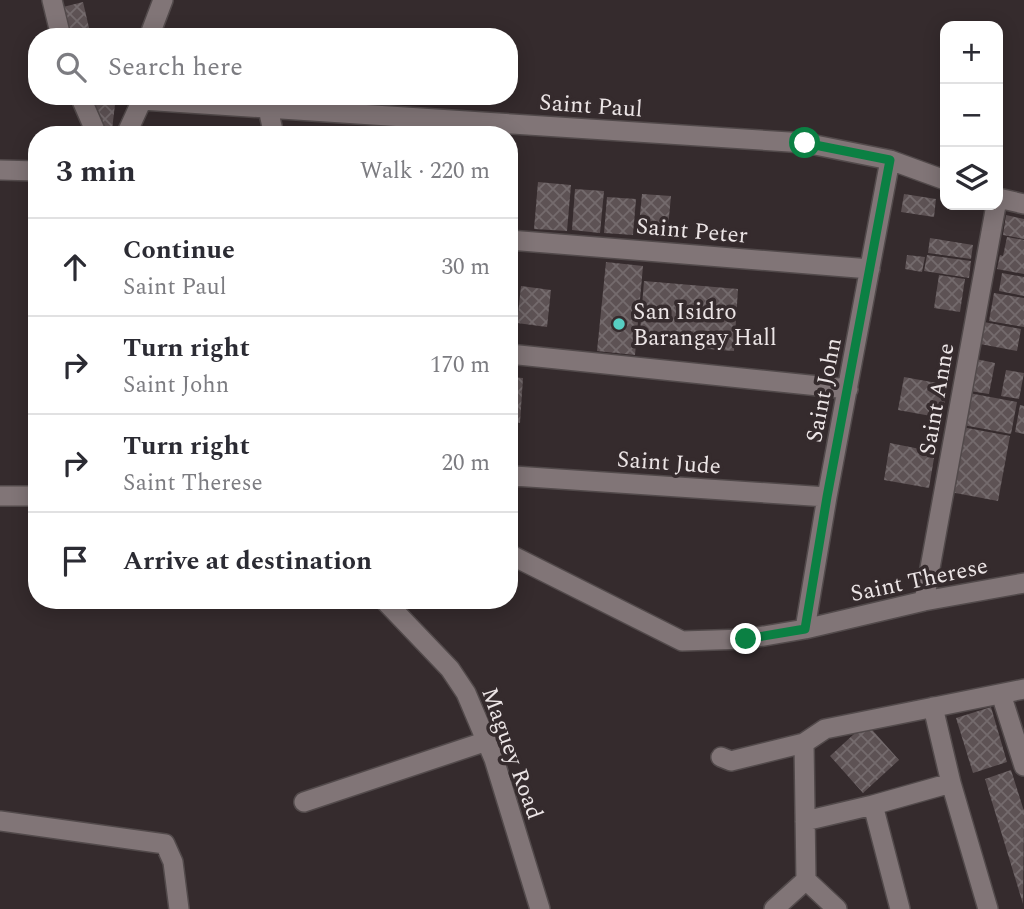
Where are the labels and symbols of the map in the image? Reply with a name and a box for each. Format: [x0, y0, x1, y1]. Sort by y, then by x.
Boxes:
street label: Saint Paul [538, 85, 644, 128]
route start [789, 127, 820, 158]
street label: Saint Peter [634, 209, 749, 254]
place label: San Isidro Barangay Hall [633, 295, 777, 356]
marker: San Isidro Barangay Hall [611, 316, 627, 332]
street label: Saint John [797, 335, 852, 446]
street label: Saint Anne [910, 340, 965, 458]
street label: Saint Jude [616, 442, 722, 485]
street label: Saint Therese [847, 549, 991, 612]
route end [730, 623, 761, 654]
street label: Maguey Road [471, 682, 552, 825]

